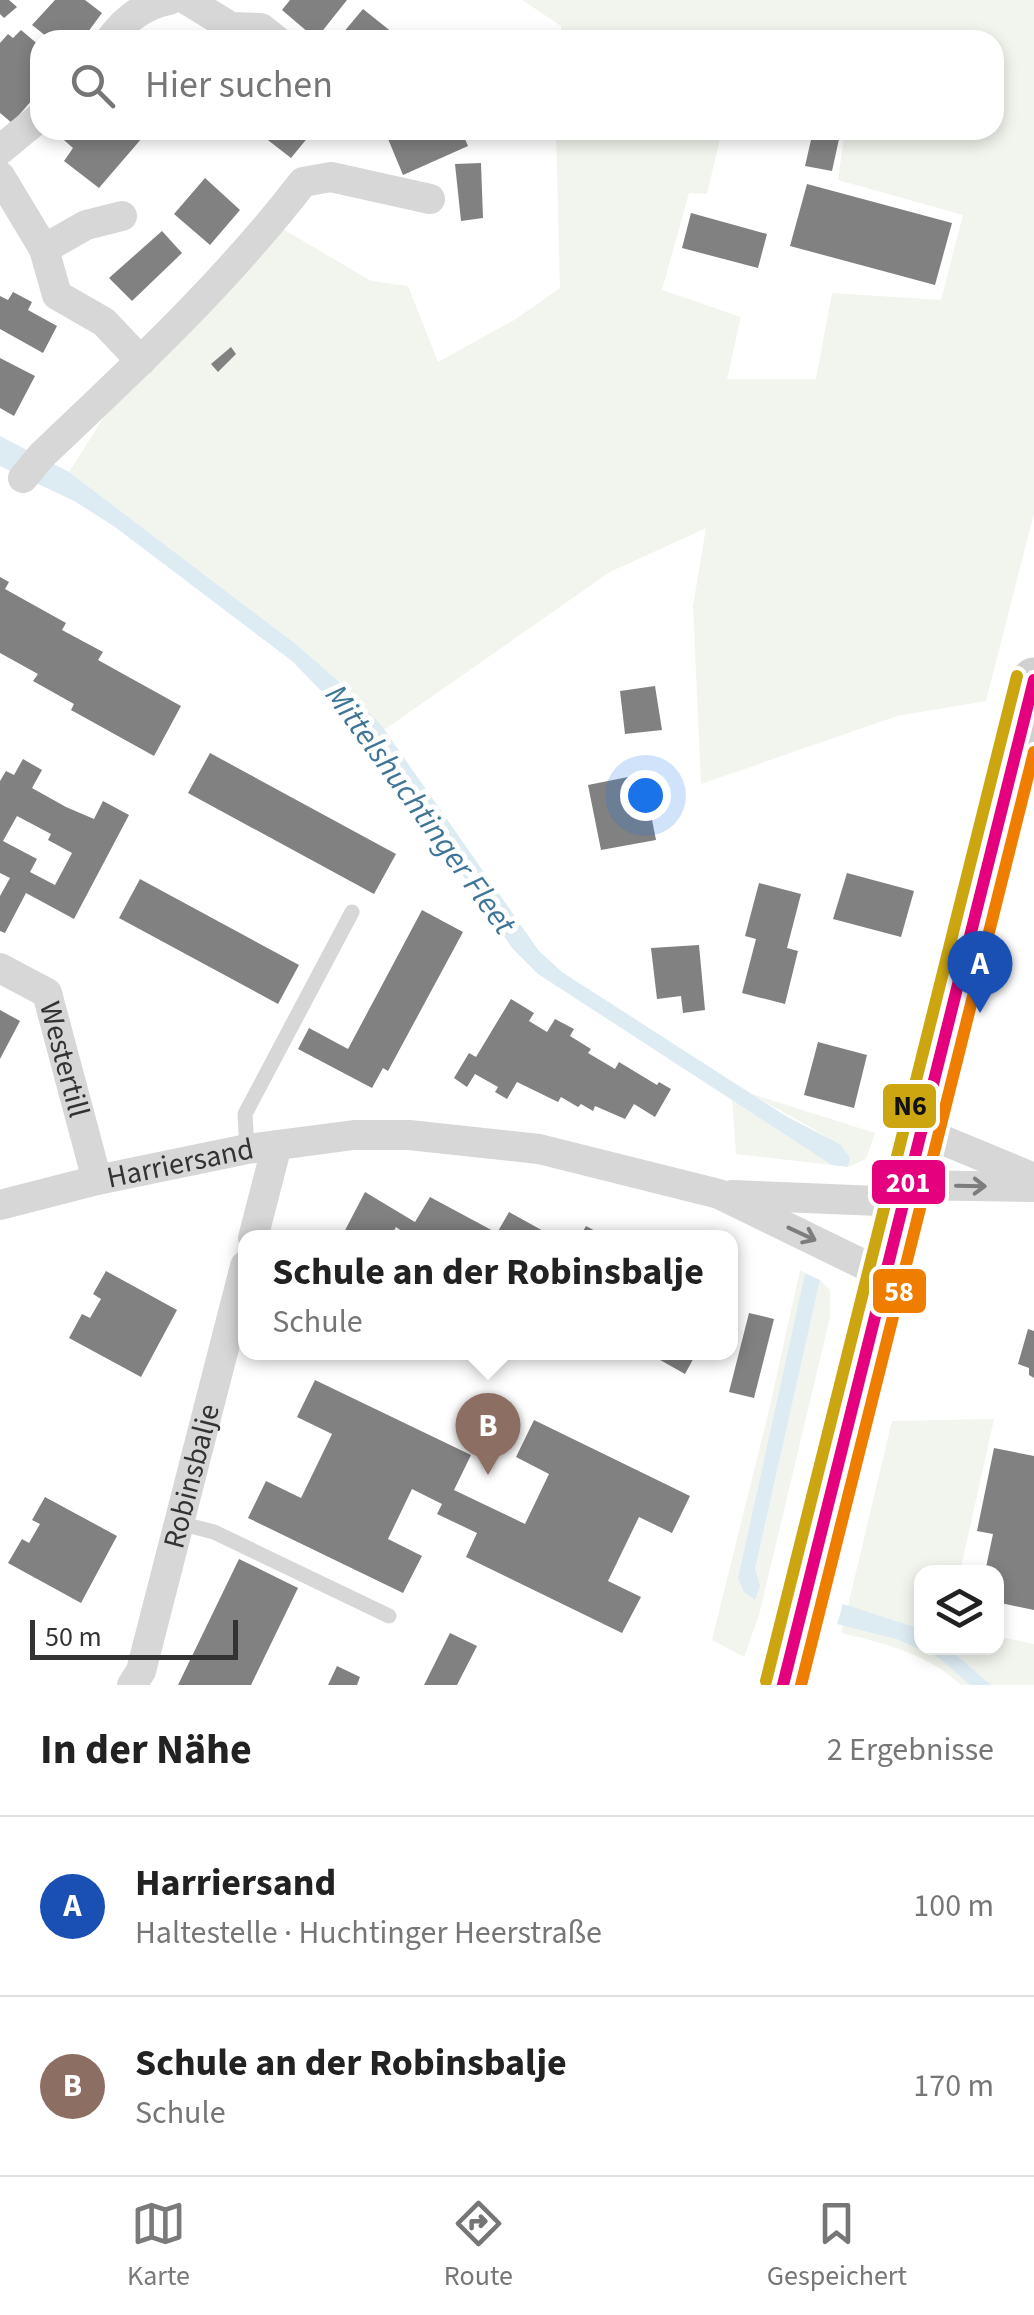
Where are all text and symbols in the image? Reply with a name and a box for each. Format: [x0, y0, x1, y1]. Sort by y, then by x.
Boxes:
search box [30, 30, 1004, 140]
icon: search [65, 58, 120, 113]
text: Hier suchen [145, 58, 333, 112]
water label: Mittelshuchtinger Fleet [314, 675, 528, 945]
your location [620, 770, 671, 821]
pin: A [948, 930, 1012, 1013]
street label: Westertill [28, 997, 100, 1122]
line badge: N6 [881, 1082, 938, 1130]
text: N6 [893, 1086, 927, 1126]
street label: Harriersand [103, 1127, 257, 1199]
line badge: 201 [870, 1158, 947, 1206]
text: 201 [886, 1163, 930, 1203]
one-way arrow [954, 1176, 986, 1196]
one-way arrow [786, 1226, 816, 1245]
popup [238, 1230, 738, 1360]
text: Schule an der Robinsbalje [272, 1245, 704, 1299]
line badge: 58 [871, 1267, 928, 1315]
text: 58 [884, 1272, 914, 1312]
text: Schule [272, 1299, 363, 1345]
pin: B [456, 1392, 520, 1475]
street label: Robinsbalje [152, 1399, 231, 1553]
map controls [914, 1565, 1004, 1655]
button: layers [914, 1565, 1004, 1655]
scale bar [30, 1615, 238, 1660]
text: 50 m [45, 1617, 102, 1657]
text: In der Nähe [40, 1720, 252, 1780]
text: 2 Ergebnisse [827, 1727, 994, 1773]
text: Harriersand [135, 1856, 336, 1910]
text: A [63, 1883, 82, 1929]
text: 100 m [913, 1883, 994, 1929]
text: Haltestelle · Huchtinger Heerstraße [135, 1910, 602, 1956]
text: Schule an der Robinsbalje [135, 2036, 567, 2090]
text: B [63, 2063, 82, 2109]
text: 170 m [913, 2063, 994, 2109]
text: Schule [135, 2090, 226, 2136]
tab: Karte [127, 2196, 190, 2296]
tab: Route [444, 2196, 513, 2296]
tab: Gespeichert [767, 2196, 907, 2296]

